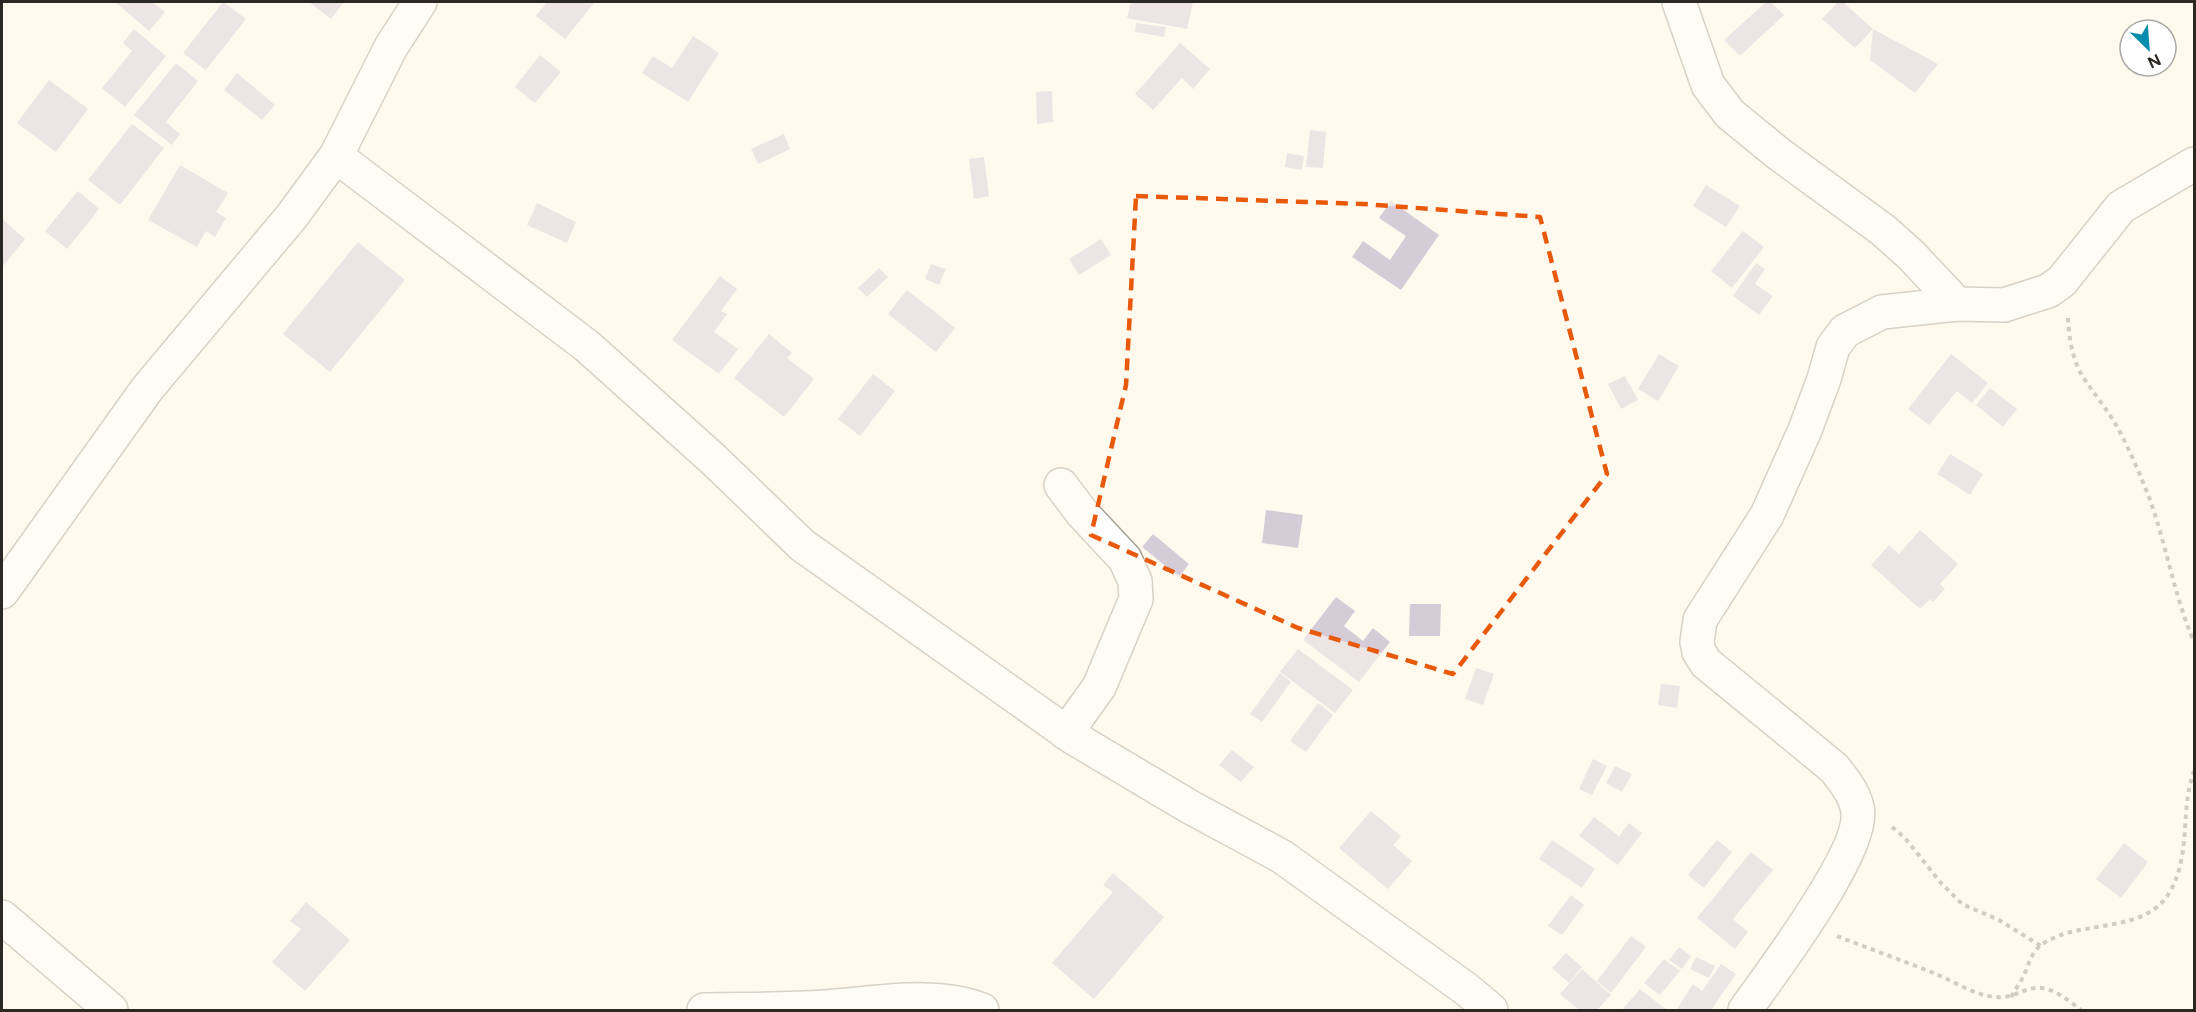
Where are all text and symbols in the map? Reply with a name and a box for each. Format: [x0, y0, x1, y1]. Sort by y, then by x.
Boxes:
north arrow [2118, 18, 2178, 78]
text: N [2145, 50, 2164, 72]

